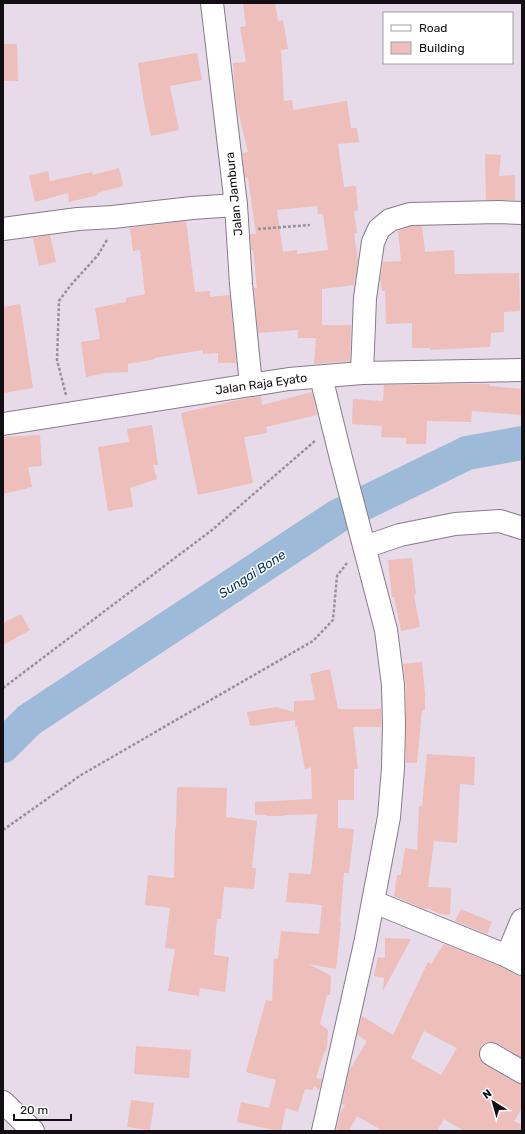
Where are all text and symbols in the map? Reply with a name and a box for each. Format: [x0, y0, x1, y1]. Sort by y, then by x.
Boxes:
legend [383, 12, 513, 64]
text: Road [419, 21, 447, 35]
text: Building [419, 41, 465, 55]
street label: Jalan Jambura [223, 151, 245, 237]
street label: Jalan Raja Eyato [214, 371, 308, 397]
water label: Sungai Bone [216, 547, 289, 602]
north arrow [473, 1082, 513, 1122]
text: N [480, 1087, 494, 1102]
scale bar [14, 1096, 71, 1122]
text: 20 m [20, 1103, 48, 1117]

